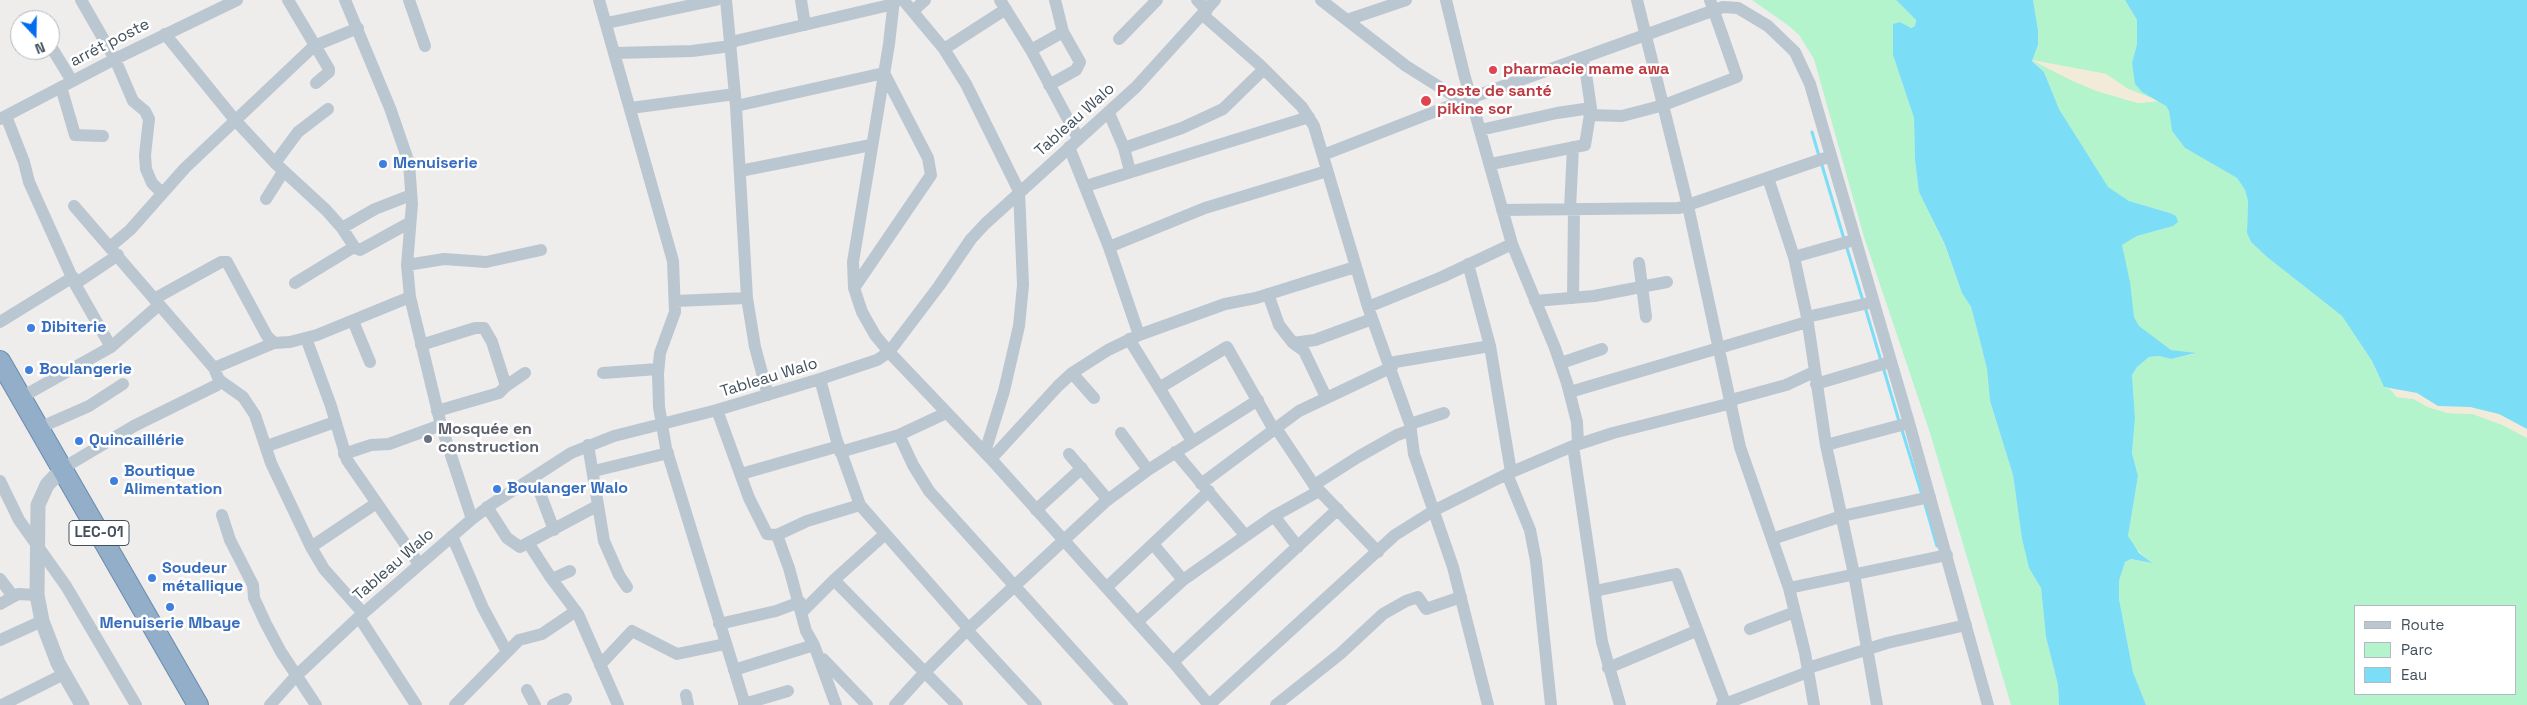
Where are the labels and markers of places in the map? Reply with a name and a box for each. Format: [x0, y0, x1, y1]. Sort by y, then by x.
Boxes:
place label: pharmacie mame awa [1503, 60, 1669, 80]
marker: pharmacie mame awa [1487, 64, 1499, 76]
place label: Poste de santé pikine sor [1437, 82, 1552, 120]
marker: Poste de santé pikine sor [1419, 94, 1433, 108]
place label: Menuiserie [393, 154, 478, 174]
marker: Menuiserie [377, 158, 389, 170]
place label: Dibiterie [41, 318, 106, 338]
marker: Dibiterie [25, 322, 37, 334]
place label: Boulangerie [39, 360, 132, 380]
marker: Boulangerie [23, 364, 35, 376]
place label: Mosquée en construction [438, 420, 539, 458]
place label: Quincaillérie [89, 431, 184, 451]
marker: Mosquée en construction [422, 433, 434, 445]
marker: Quincaillérie [73, 435, 85, 447]
place label: Boutique Alimentation [124, 462, 222, 500]
marker: Boutique Alimentation [108, 475, 120, 487]
place label: Boulanger Walo [507, 479, 628, 499]
marker: Boulanger Walo [491, 483, 503, 495]
place label: Soudeur métallique [162, 559, 243, 597]
marker: Soudeur métallique [146, 572, 158, 584]
marker: Menuiserie Mbaye [164, 601, 176, 613]
place label: Menuiserie Mbaye [99, 614, 241, 634]

